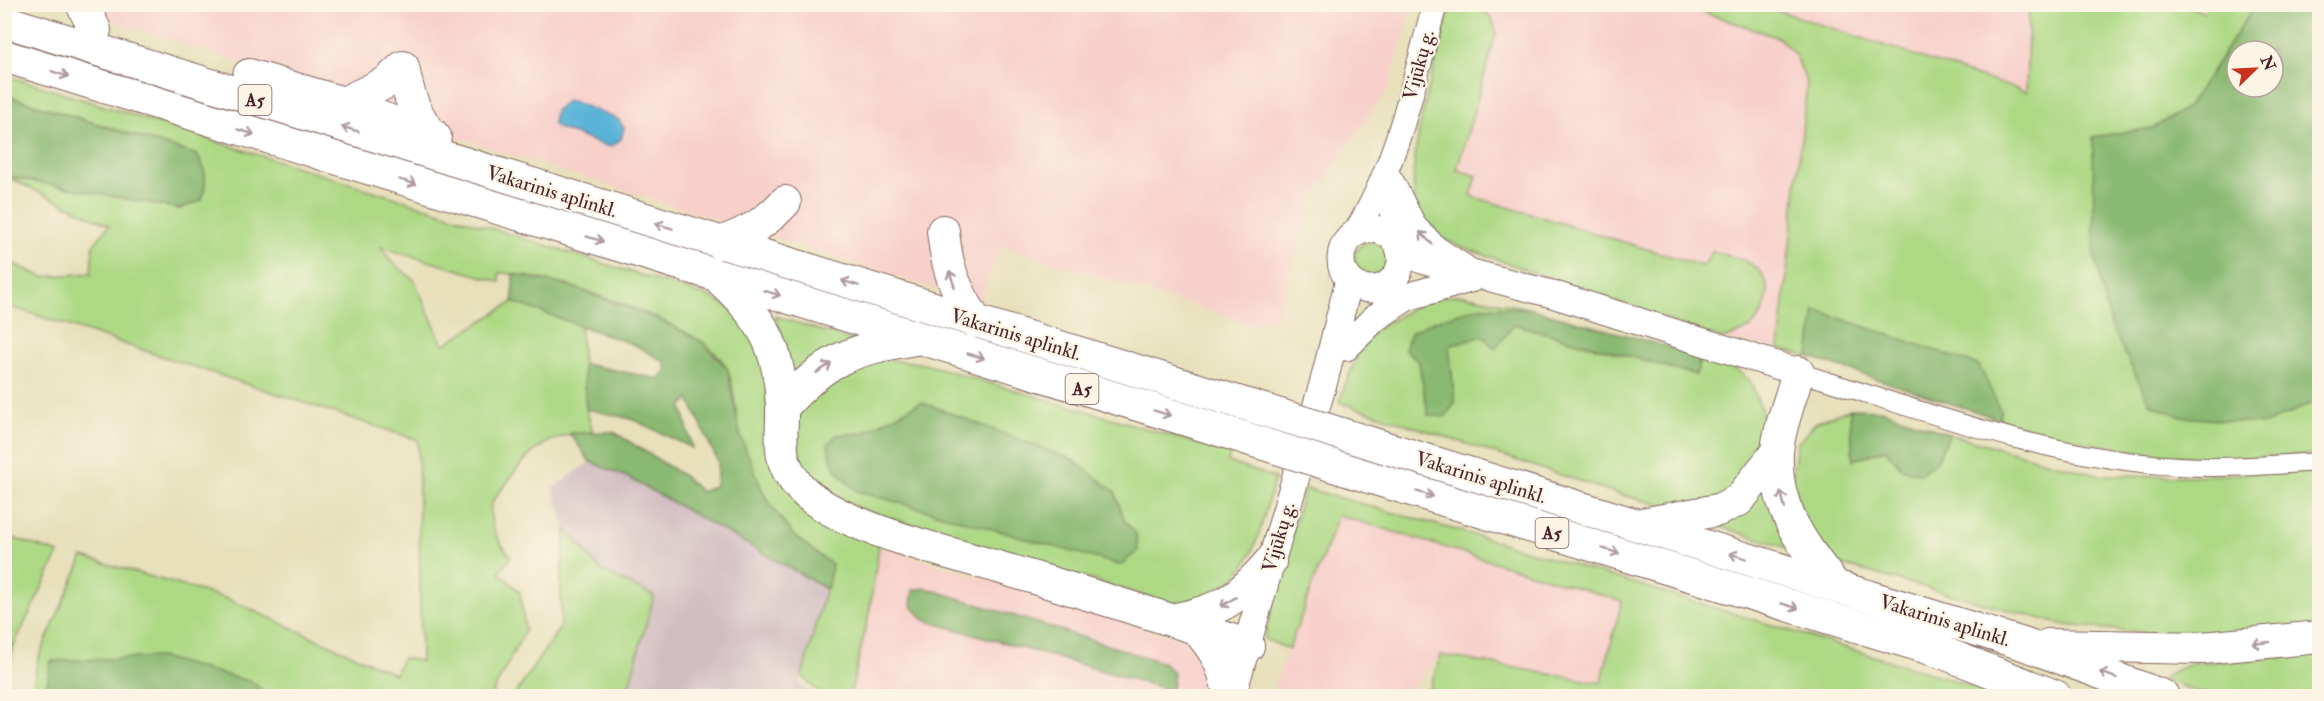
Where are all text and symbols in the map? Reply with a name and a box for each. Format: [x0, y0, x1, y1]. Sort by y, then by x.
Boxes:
street label: Vijūkų g. [1397, 27, 1440, 103]
north arrow [2225, 39, 2285, 99]
text: N [2255, 52, 2280, 75]
one-way arrow [50, 70, 69, 81]
road number: A5 [238, 85, 272, 115]
one-way arrow [341, 123, 360, 134]
one-way arrow [236, 127, 255, 138]
street label: Vakarinis aplinkl. [483, 160, 620, 224]
one-way arrow [398, 177, 417, 188]
one-way arrow [655, 219, 674, 230]
one-way arrow [1419, 231, 1434, 246]
one-way arrow [585, 234, 604, 245]
one-way arrow [946, 270, 957, 289]
one-way arrow [841, 277, 860, 288]
one-way arrow [762, 288, 781, 299]
street label: Vakarinis aplinkl. [947, 303, 1084, 367]
one-way arrow [966, 351, 985, 362]
one-way arrow [815, 362, 832, 374]
road number: A5 [1066, 374, 1098, 404]
one-way arrow [1152, 408, 1171, 419]
street label: Vakarinis aplinkl. [1412, 446, 1549, 510]
one-way arrow [1415, 489, 1434, 500]
one-way arrow [1777, 491, 1788, 511]
street label: Vijūkų g. [1257, 499, 1300, 575]
road number: A5 [1536, 518, 1568, 548]
one-way arrow [1601, 546, 1620, 557]
one-way arrow [1729, 550, 1748, 561]
street label: Vakarinis aplinkl. [1876, 589, 2013, 653]
one-way arrow [1219, 595, 1236, 608]
one-way arrow [1780, 601, 1799, 612]
one-way arrow [2252, 638, 2272, 649]
one-way arrow [2100, 669, 2118, 680]

